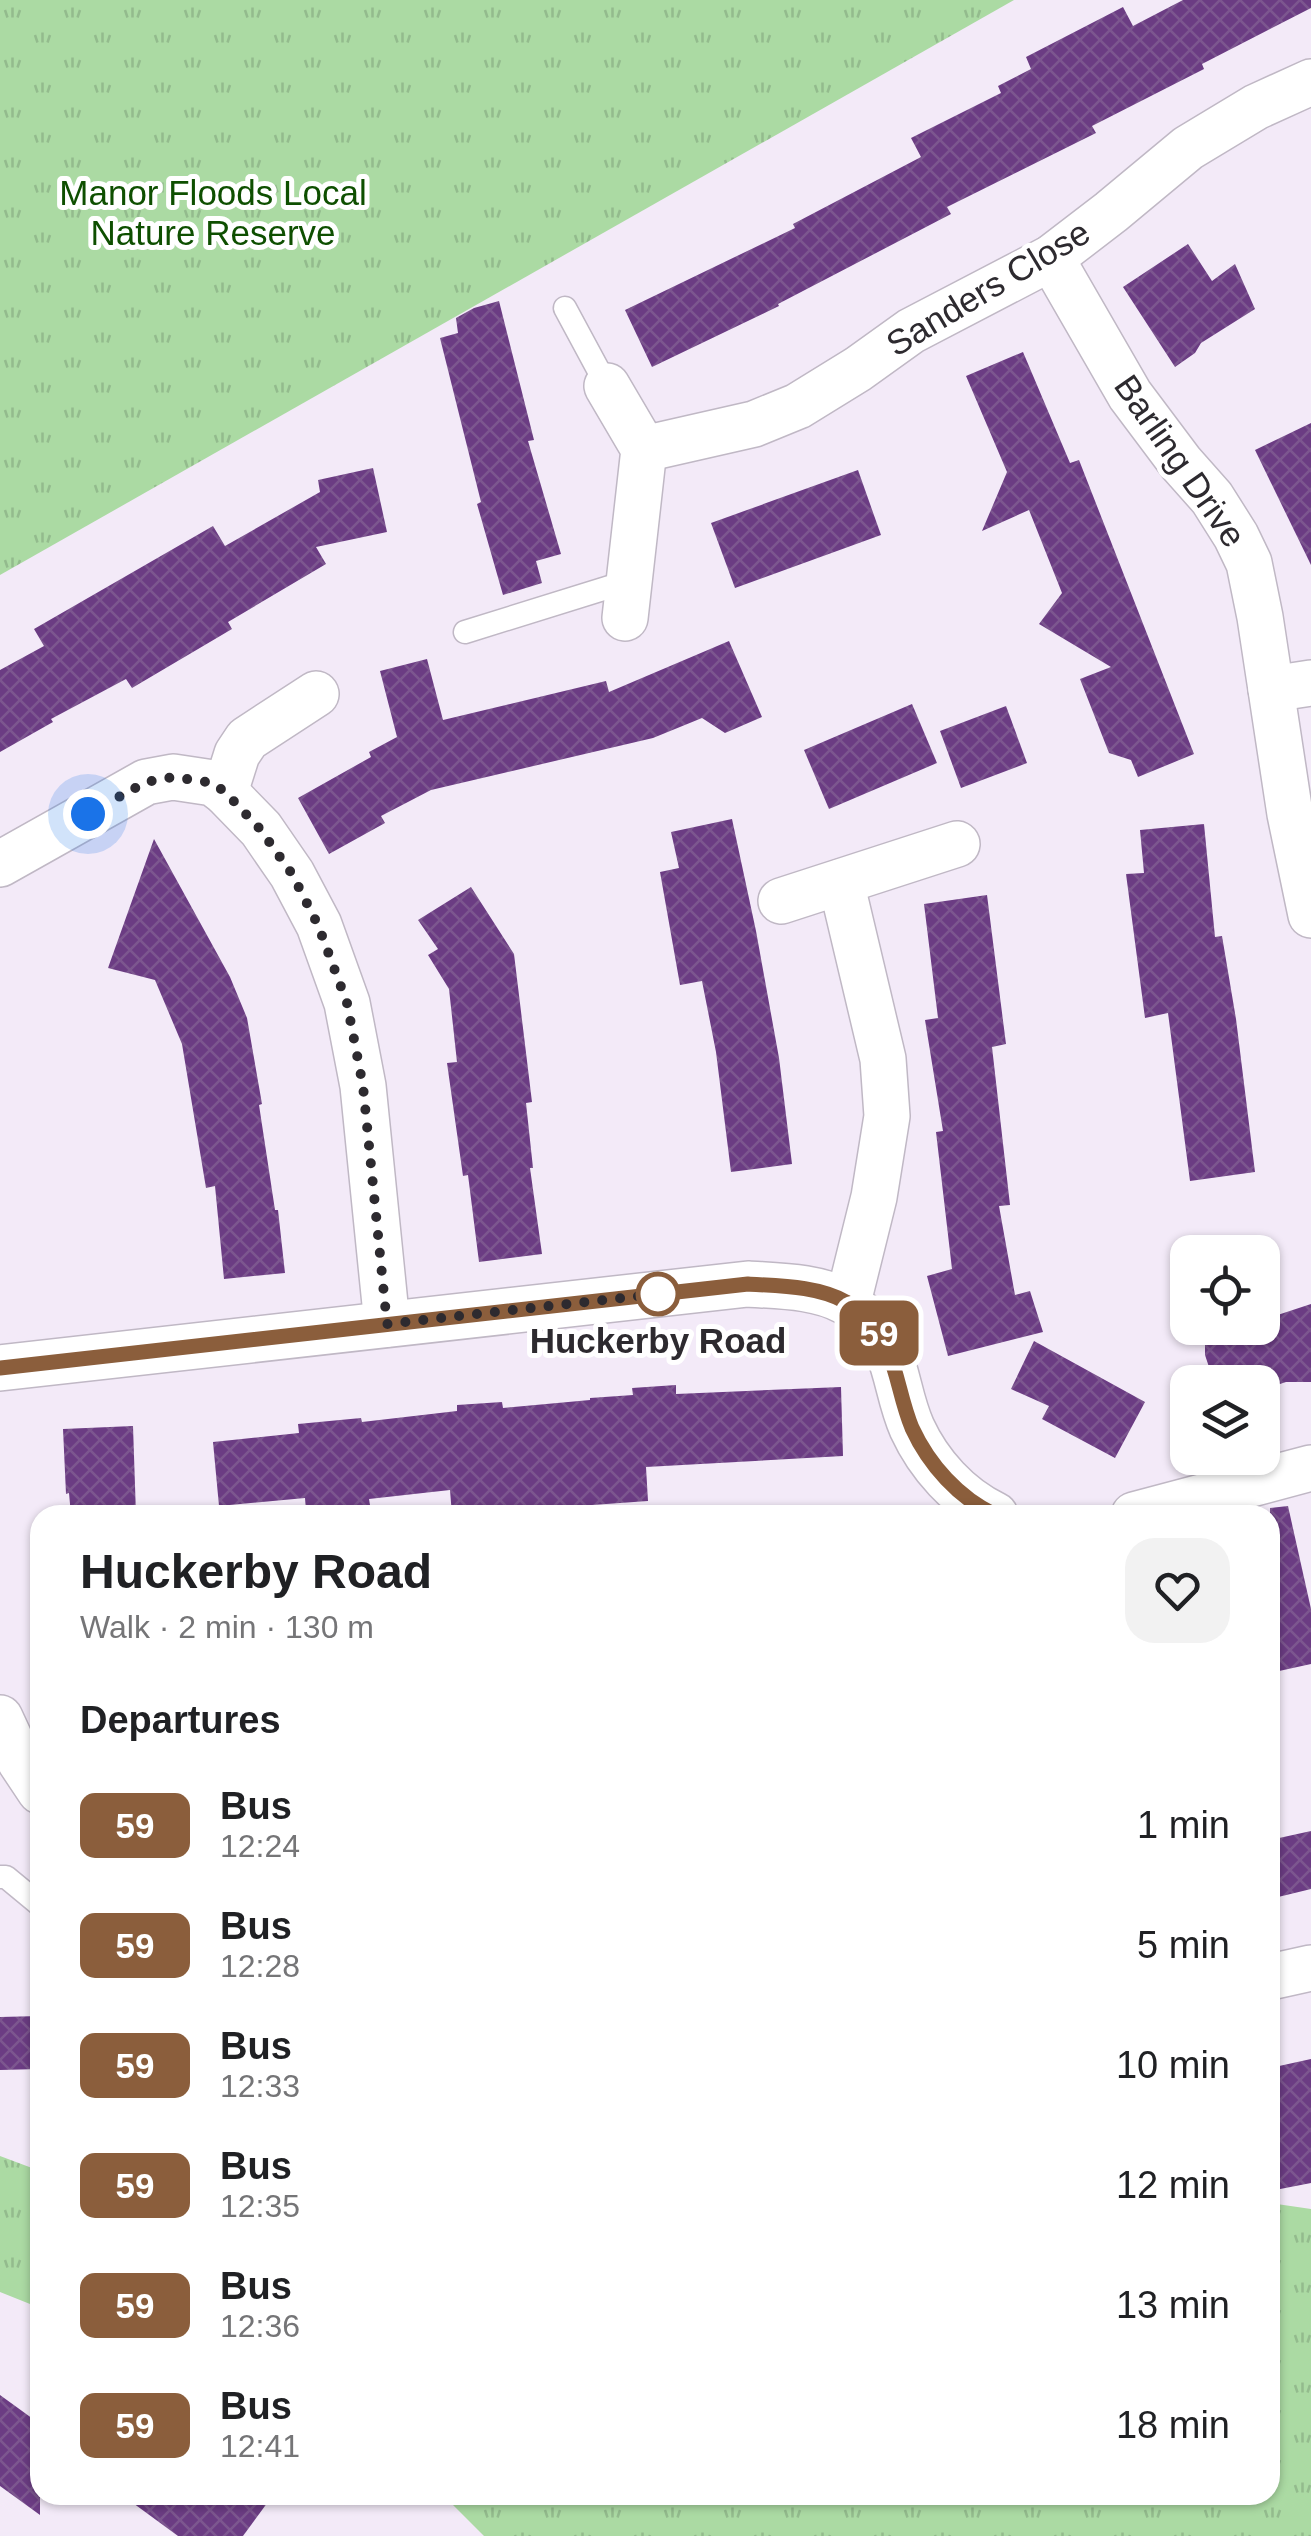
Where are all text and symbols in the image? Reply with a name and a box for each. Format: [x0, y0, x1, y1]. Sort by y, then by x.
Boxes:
park label: Manor Floods Local Nature Reserve [59, 173, 367, 252]
street label: Sanders Close [879, 212, 1096, 363]
street label: Barling Drive [1107, 367, 1254, 554]
your location [63, 789, 113, 839]
map controls [1170, 1235, 1280, 1475]
button: locate [1170, 1235, 1280, 1345]
marker: Huckerby Road [637, 1273, 679, 1315]
line badge: 59 [834, 1300, 924, 1366]
text: 59 [860, 1314, 898, 1353]
place label: Huckerby Road [530, 1321, 786, 1360]
button: layers [1170, 1365, 1280, 1475]
button: heart [1125, 1538, 1230, 1643]
text: Huckerby Road [80, 1545, 432, 1598]
text: Walk · 2 min · 130 m [80, 1609, 374, 1645]
text: Departures [80, 1699, 281, 1741]
text: Bus [220, 1785, 292, 1827]
text: 1 min [1137, 1804, 1230, 1846]
text: 59 [116, 1806, 154, 1845]
text: 12:24 [220, 1828, 300, 1864]
text: Bus [220, 1905, 292, 1947]
text: 5 min [1137, 1924, 1230, 1966]
text: 59 [116, 1926, 154, 1965]
text: 12:28 [220, 1948, 300, 1984]
text: Bus [220, 2025, 292, 2067]
text: 10 min [1116, 2044, 1230, 2086]
text: 59 [116, 2046, 154, 2085]
text: 12:33 [220, 2068, 300, 2104]
text: Bus [220, 2145, 292, 2187]
text: 12 min [1116, 2164, 1230, 2206]
text: 59 [116, 2166, 154, 2205]
text: 12:35 [220, 2188, 300, 2224]
text: Bus [220, 2265, 292, 2307]
text: 13 min [1116, 2284, 1230, 2326]
text: 59 [116, 2286, 154, 2325]
text: 12:36 [220, 2308, 300, 2344]
text: Bus [220, 2385, 292, 2427]
text: 18 min [1116, 2404, 1230, 2446]
text: 59 [116, 2406, 154, 2445]
text: 12:41 [220, 2428, 300, 2464]

